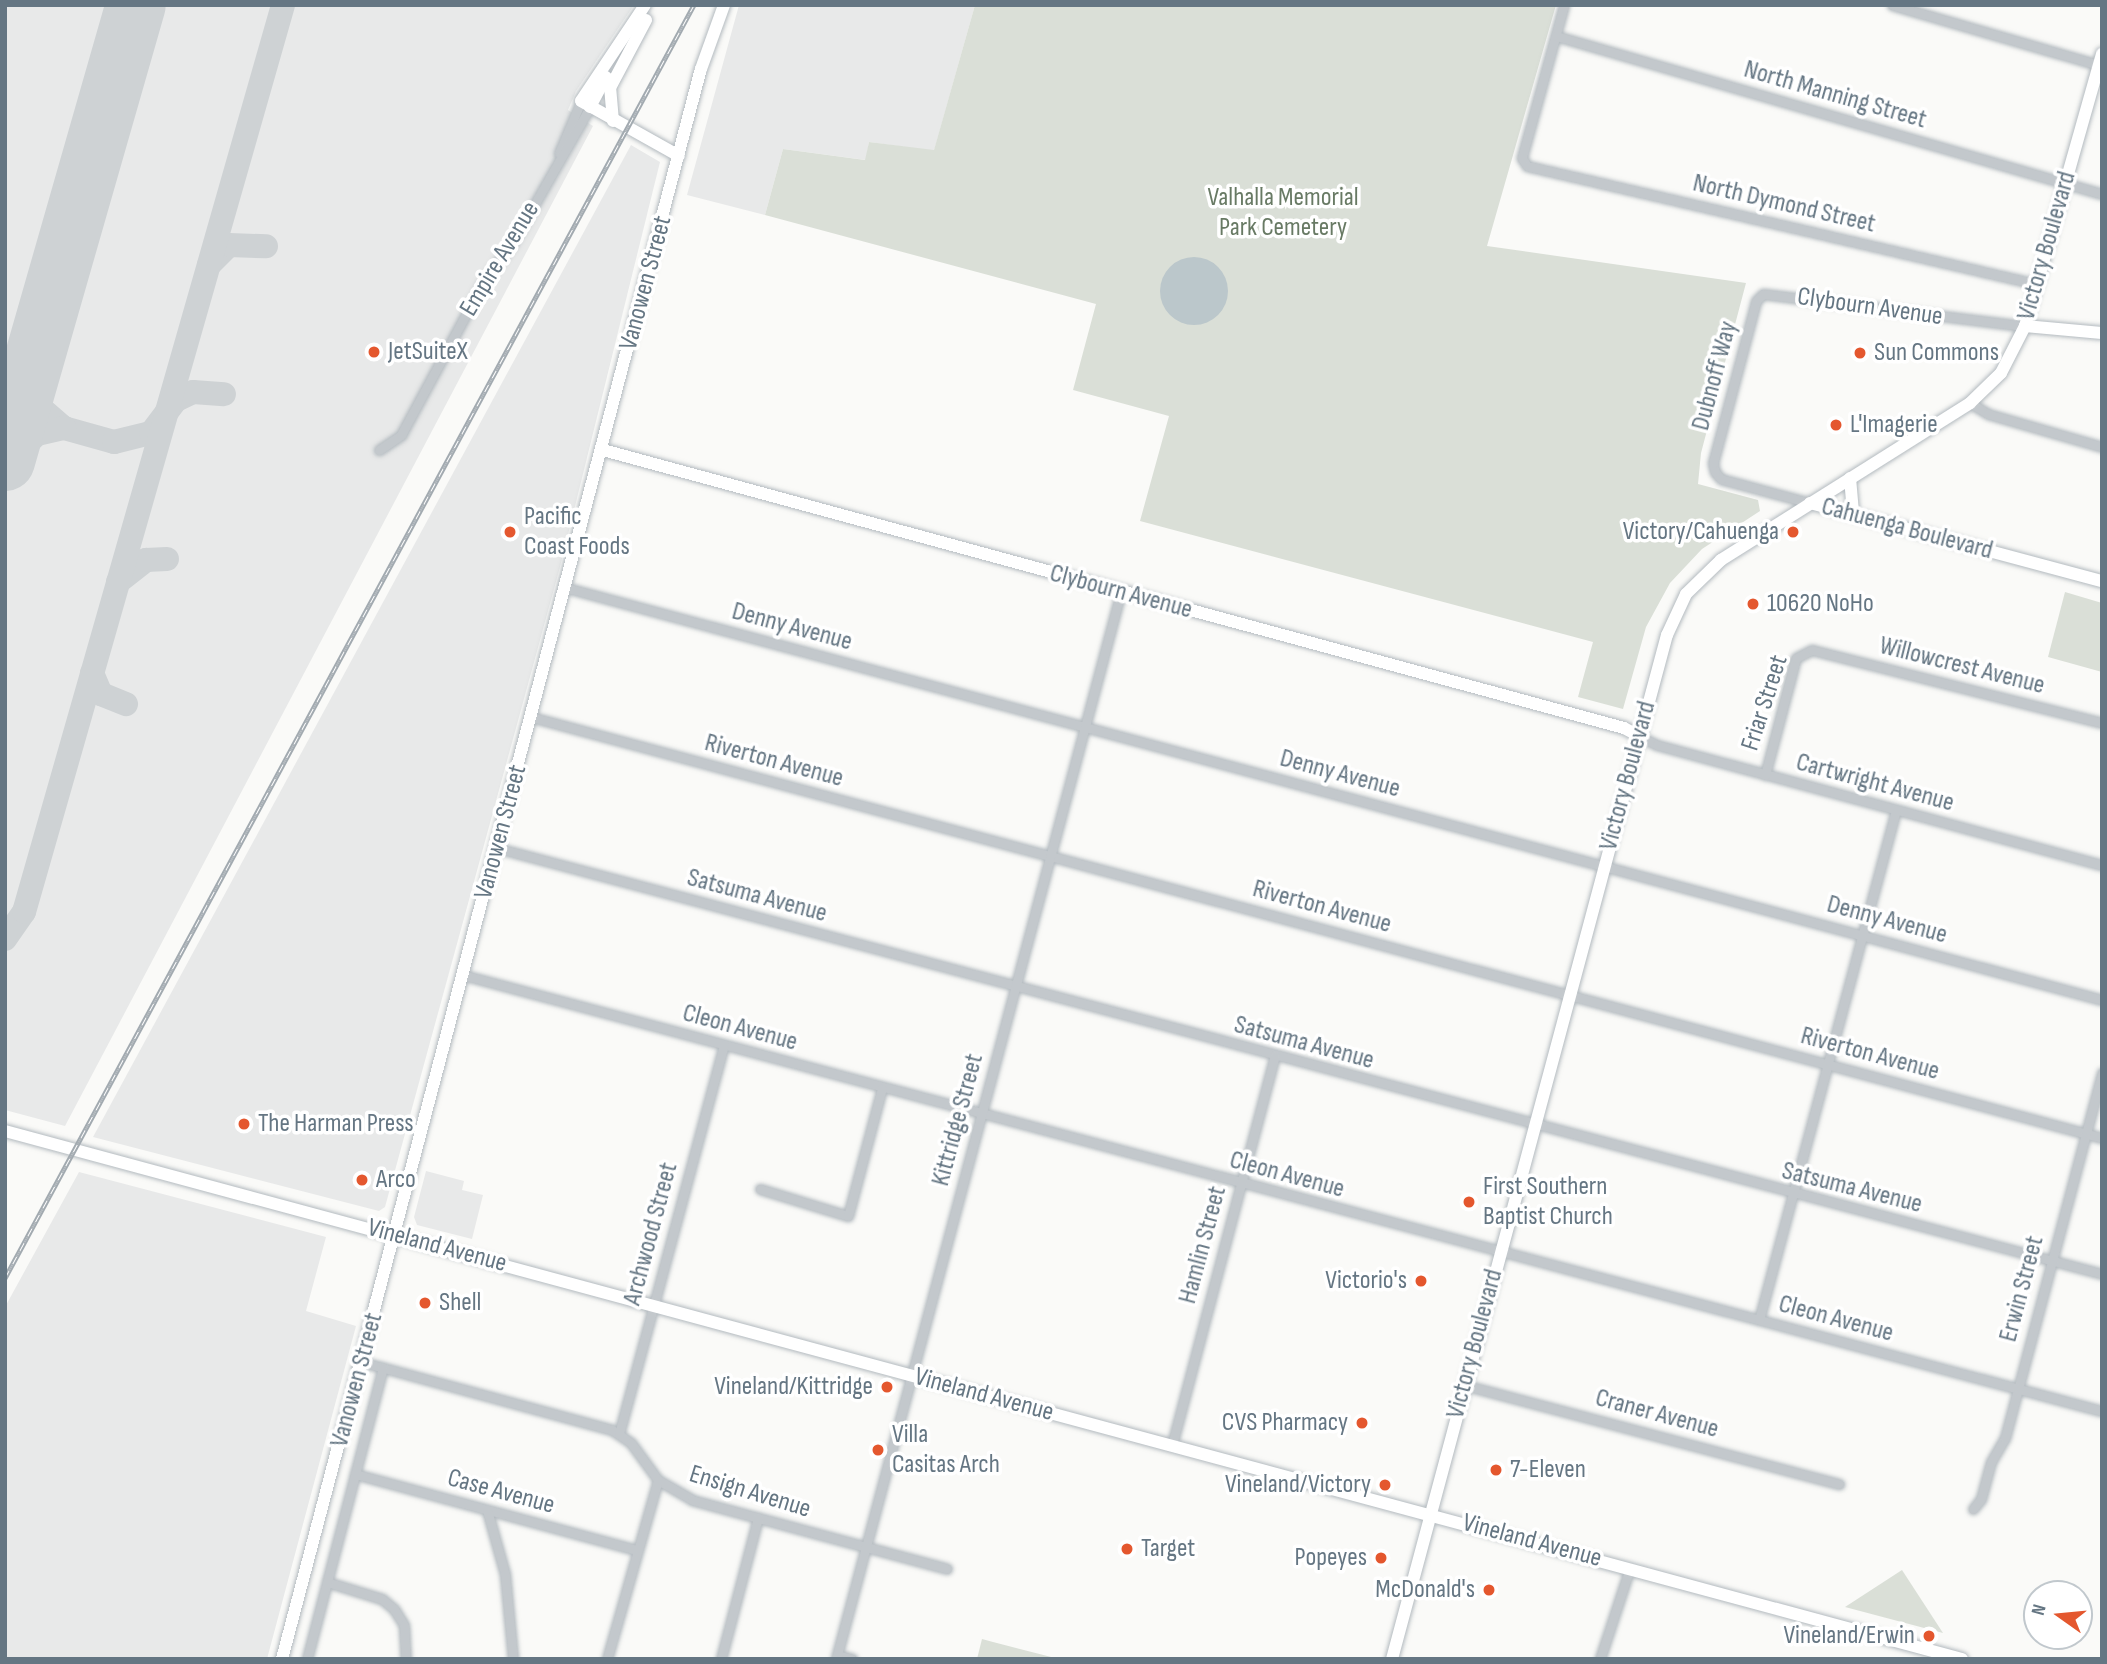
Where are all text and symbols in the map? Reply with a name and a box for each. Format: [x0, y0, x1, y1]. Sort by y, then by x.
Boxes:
street label: North Manning Street [1740, 54, 1930, 136]
street label: North Dymond Street [1690, 168, 1878, 240]
street label: Victory Boulevard [2011, 168, 2083, 324]
park label: Valhalla Memorial Park Cemetery [1207, 182, 1359, 244]
street label: Empire Avenue [454, 196, 546, 322]
street label: Vanowen Street [613, 212, 679, 354]
street label: Clybourn Avenue [1795, 281, 1945, 333]
street label: Dubnoff Way [1686, 318, 1744, 434]
place label: JetSuiteX [388, 336, 468, 368]
place label: Sun Commons [1874, 337, 1999, 369]
marker: JetSuiteX [366, 344, 382, 360]
marker: Sun Commons [1852, 345, 1868, 361]
place label: L'Imagerie [1850, 409, 1938, 441]
marker: L'Imagerie [1828, 417, 1844, 433]
street label: Cahuenga Boulevard [1818, 491, 1996, 567]
place label: Pacific Coast Foods [524, 501, 630, 562]
place label: Victory/Cahuenga [1623, 516, 1779, 548]
marker: Pacific Coast Foods [502, 524, 518, 540]
marker: Victory/Cahuenga [1785, 524, 1801, 540]
street label: Clybourn Avenue [1046, 558, 1196, 626]
place label: 10620 NoHo [1767, 588, 1874, 620]
street label: Denny Avenue [728, 596, 856, 658]
marker: 10620 NoHo [1745, 596, 1761, 612]
street label: Willowcrest Avenue [1876, 630, 2048, 702]
street label: Friar Street [1735, 651, 1795, 755]
street label: Victory Boulevard [1593, 698, 1663, 854]
street label: Riverton Avenue [701, 728, 847, 794]
street label: Denny Avenue [1276, 743, 1404, 805]
street label: Cartwright Avenue [1793, 747, 1957, 819]
street label: Vanowen Street [468, 761, 534, 903]
street label: Satsuma Avenue [684, 862, 830, 930]
street label: Riverton Avenue [1249, 874, 1395, 940]
street label: Denny Avenue [1823, 889, 1951, 951]
street label: Cleon Avenue [679, 998, 801, 1058]
street label: Satsuma Avenue [1231, 1009, 1377, 1077]
street label: Riverton Avenue [1797, 1021, 1943, 1087]
street label: Kittridge Street [925, 1051, 991, 1189]
place label: The Harman Press [258, 1108, 414, 1140]
marker: The Harman Press [236, 1116, 252, 1132]
street label: Cleon Avenue [1226, 1145, 1348, 1205]
street label: Satsuma Avenue [1779, 1156, 1925, 1220]
street label: Archwood Street [617, 1159, 685, 1309]
place label: Arco [376, 1164, 416, 1196]
place label: First Southern Baptist Church [1483, 1171, 1613, 1232]
marker: Arco [354, 1172, 370, 1188]
street label: Hamlin Street [1172, 1183, 1234, 1307]
marker: First Southern Baptist Church [1461, 1194, 1477, 1210]
street label: Vineland Avenue [364, 1212, 510, 1280]
street label: Erwin Street [1993, 1233, 2051, 1345]
place label: Victorio's [1325, 1265, 1407, 1297]
street label: Victory Boulevard [1440, 1266, 1510, 1422]
marker: Victorio's [1413, 1273, 1429, 1289]
place label: Shell [439, 1287, 481, 1319]
street label: Cleon Avenue [1775, 1289, 1897, 1349]
marker: Shell [417, 1295, 433, 1311]
street label: Vanowen Street [324, 1309, 390, 1451]
street label: Vineland Avenue [911, 1361, 1057, 1429]
place label: Vineland/Kittridge [714, 1371, 873, 1403]
marker: Vineland/Kittridge [879, 1379, 895, 1395]
street label: Craner Avenue [1592, 1383, 1722, 1445]
place label: CVS Pharmacy [1222, 1407, 1348, 1439]
marker: CVS Pharmacy [1354, 1415, 1370, 1431]
place label: Villa Casitas Arch [892, 1419, 1000, 1480]
marker: Villa Casitas Arch [870, 1442, 886, 1458]
place label: 7-Eleven [1510, 1454, 1586, 1486]
street label: Ensign Avenue [686, 1459, 814, 1525]
marker: 7-Eleven [1488, 1462, 1504, 1478]
street label: Case Avenue [444, 1463, 558, 1521]
place label: Vineland/Victory [1225, 1469, 1371, 1501]
marker: Vineland/Victory [1377, 1477, 1393, 1493]
street label: Vineland Avenue [1459, 1507, 1605, 1575]
place label: Target [1141, 1533, 1195, 1565]
marker: Target [1119, 1541, 1135, 1557]
place label: Popeyes [1295, 1542, 1367, 1574]
marker: Popeyes [1373, 1550, 1389, 1566]
place label: McDonald's [1375, 1574, 1475, 1606]
north arrow [2023, 1580, 2093, 1650]
marker: McDonald's [1481, 1582, 1497, 1598]
text: N [2027, 1602, 2052, 1618]
place label: Vineland/Erwin [1783, 1620, 1915, 1652]
marker: Vineland/Erwin [1921, 1628, 1937, 1644]

